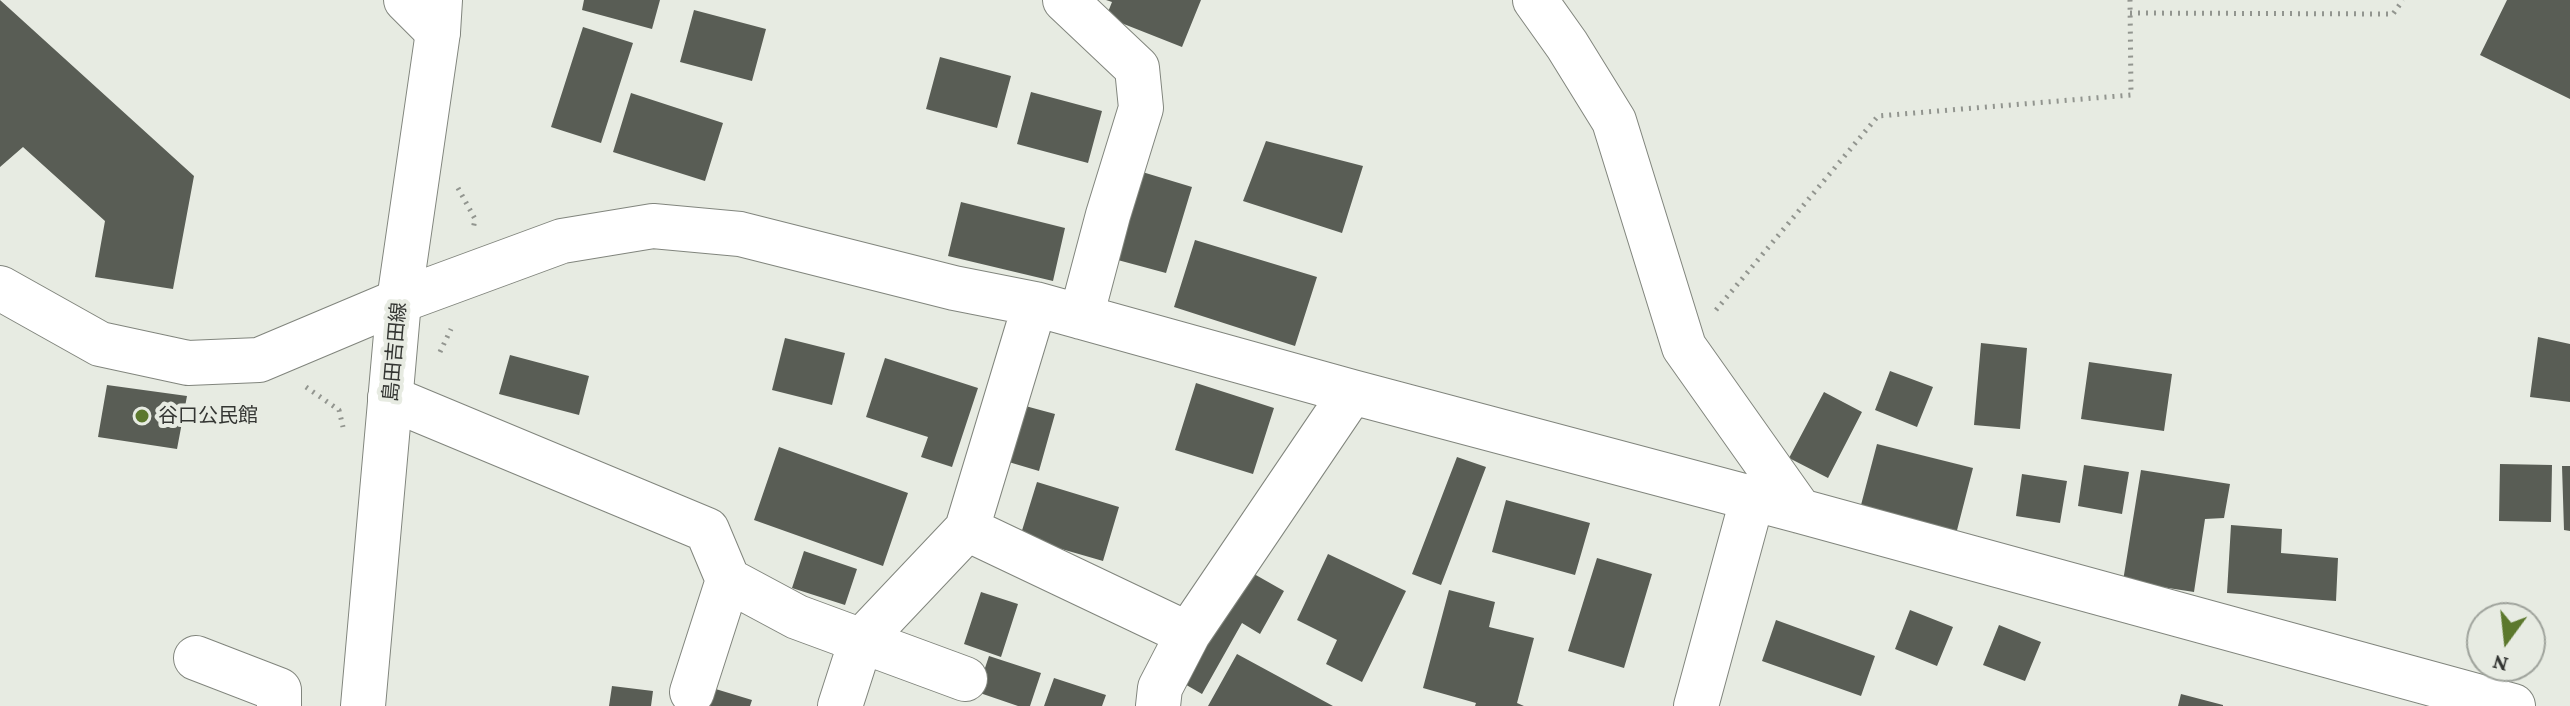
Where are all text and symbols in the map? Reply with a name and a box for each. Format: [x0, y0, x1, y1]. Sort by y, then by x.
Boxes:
street label: 島田吉田線 [379, 301, 411, 403]
place label: 谷口公民館 [158, 404, 258, 428]
marker: 谷口公民館 [133, 407, 151, 425]
north arrow [2466, 602, 2546, 682]
text: N [2490, 650, 2511, 678]

